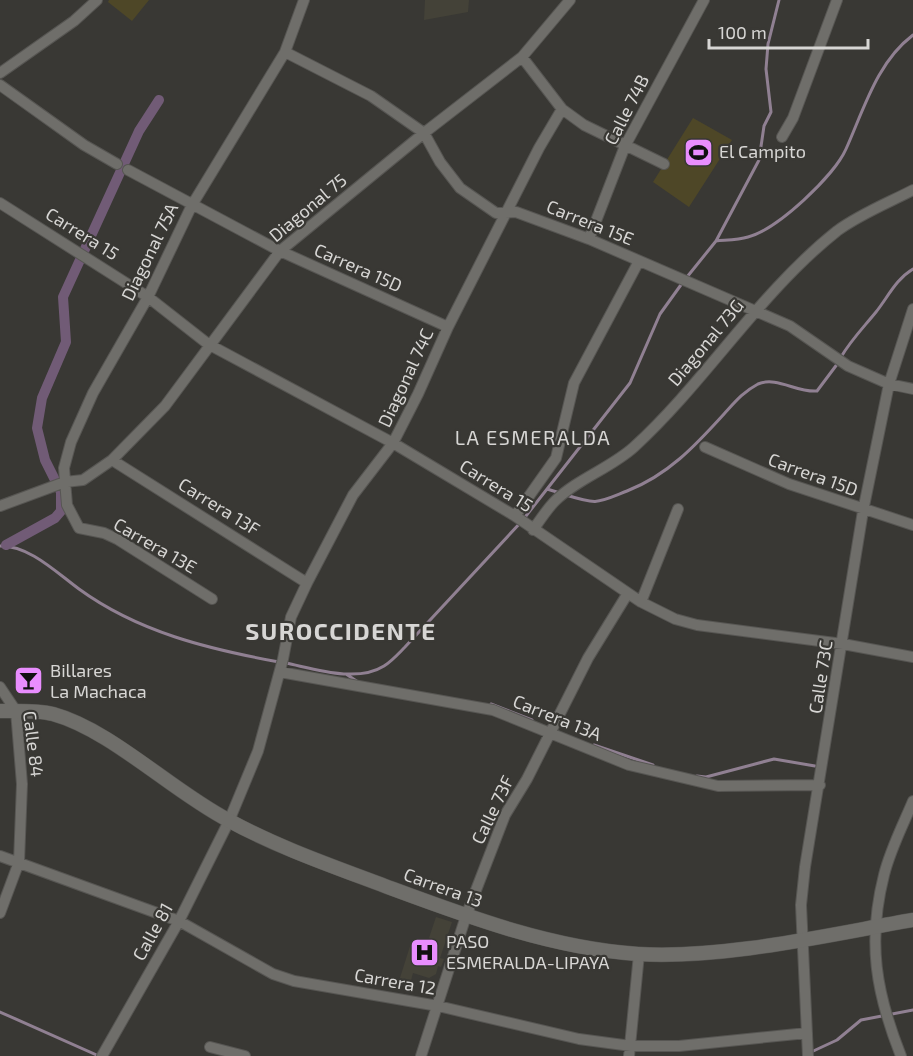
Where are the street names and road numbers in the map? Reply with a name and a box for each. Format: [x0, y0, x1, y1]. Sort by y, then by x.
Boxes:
street label: Calle 74B [599, 71, 653, 148]
street label: Diagonal 75 [264, 168, 351, 246]
street label: Carrera 15E [544, 195, 637, 250]
street label: Diagonal 75A [116, 198, 183, 304]
street label: Carrera 15 [42, 202, 123, 264]
street label: Carrera 15D [311, 238, 406, 296]
street label: Diagonal 73G [663, 295, 748, 390]
street label: Diagonal 74C [373, 325, 438, 430]
street label: Carrera 15D [765, 448, 861, 500]
street label: Carrera 15 [456, 454, 537, 516]
street label: Carrera 13F [175, 472, 265, 540]
street label: Carrera 13E [110, 513, 201, 578]
street label: Calle 73C [803, 639, 837, 715]
street label: Carrera 13A [510, 689, 606, 745]
street label: Calle 84 [19, 710, 49, 778]
street label: Calle 73F [466, 771, 518, 847]
street label: Carrera 13 [401, 863, 486, 911]
street label: Calle 81 [127, 899, 177, 964]
street label: Carrera 12 [353, 963, 438, 999]

